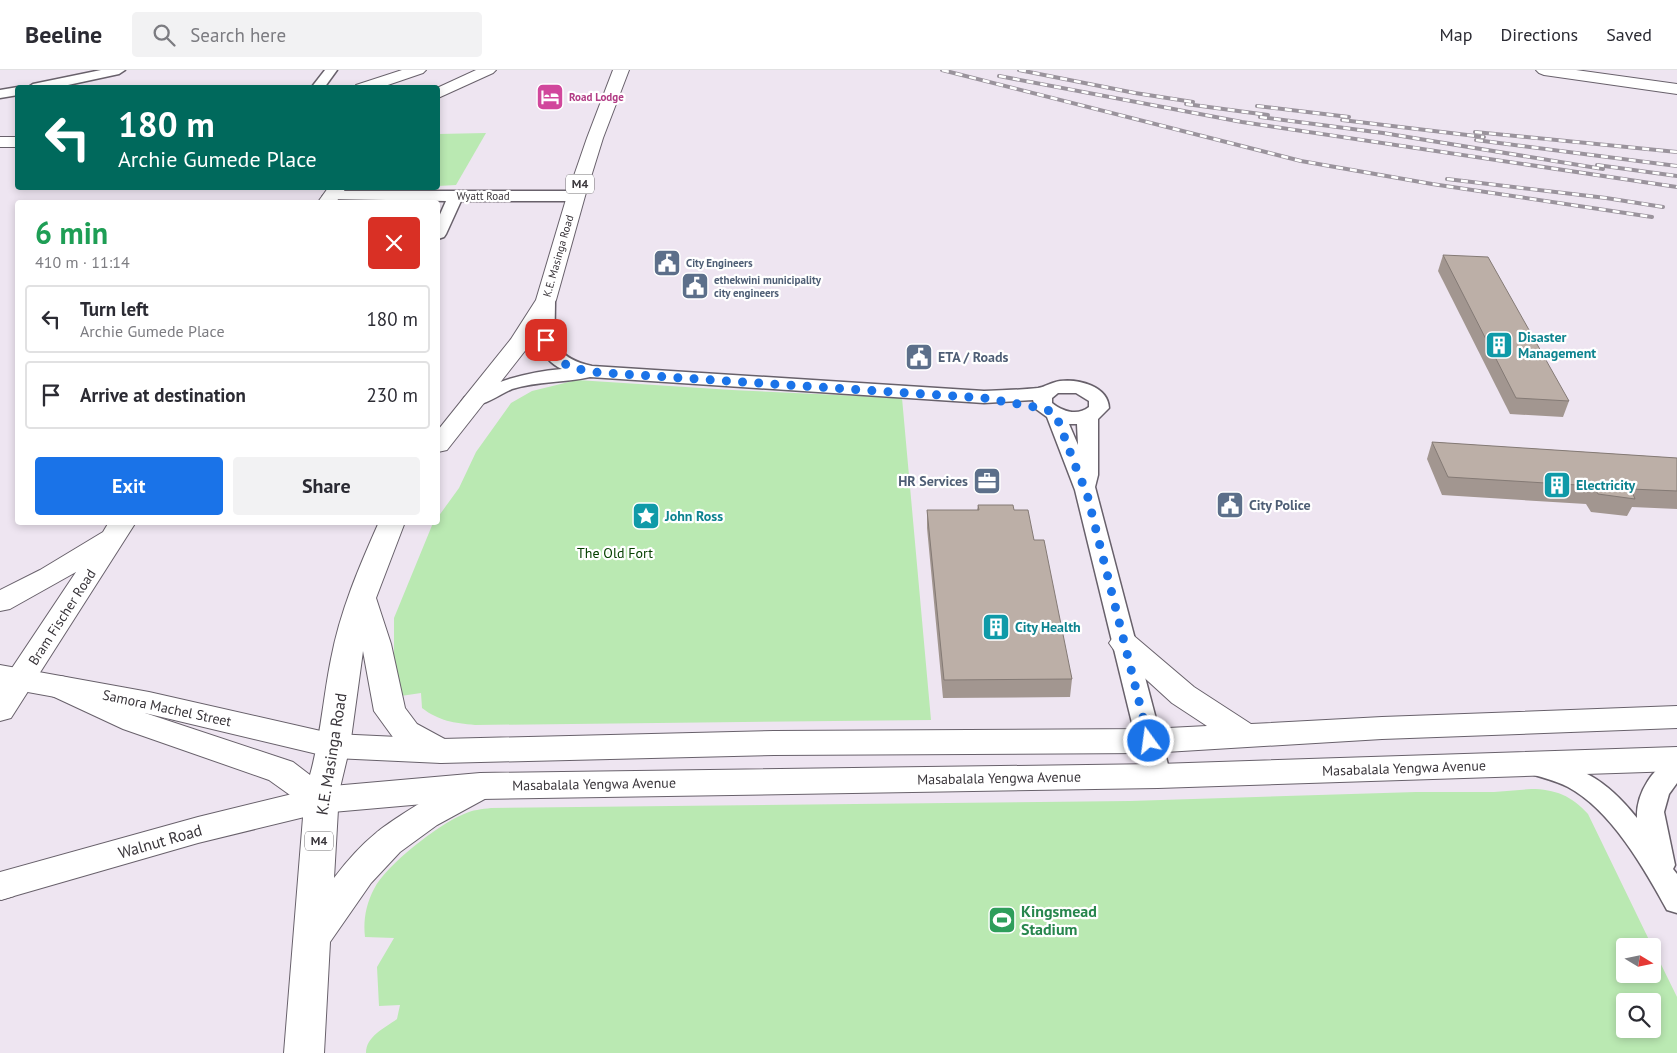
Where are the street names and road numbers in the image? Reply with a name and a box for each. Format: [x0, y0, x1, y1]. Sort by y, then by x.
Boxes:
road number: M4 [566, 175, 594, 194]
street label: Wyatt Road [456, 189, 510, 203]
street label: K.E. Masinga Road [540, 213, 576, 299]
street label: Bram Fischer Road [24, 566, 100, 668]
street label: Samora Machel Street [101, 686, 233, 731]
street label: K.E. Masinga Road [311, 692, 351, 816]
street label: Masabalala Yengwa Avenue [1322, 756, 1486, 780]
street label: Masabalala Yengwa Avenue [917, 768, 1081, 788]
street label: Masabalala Yengwa Avenue [512, 774, 676, 794]
street label: Walnut Road [116, 820, 204, 862]
road number: M4 [305, 831, 333, 850]

